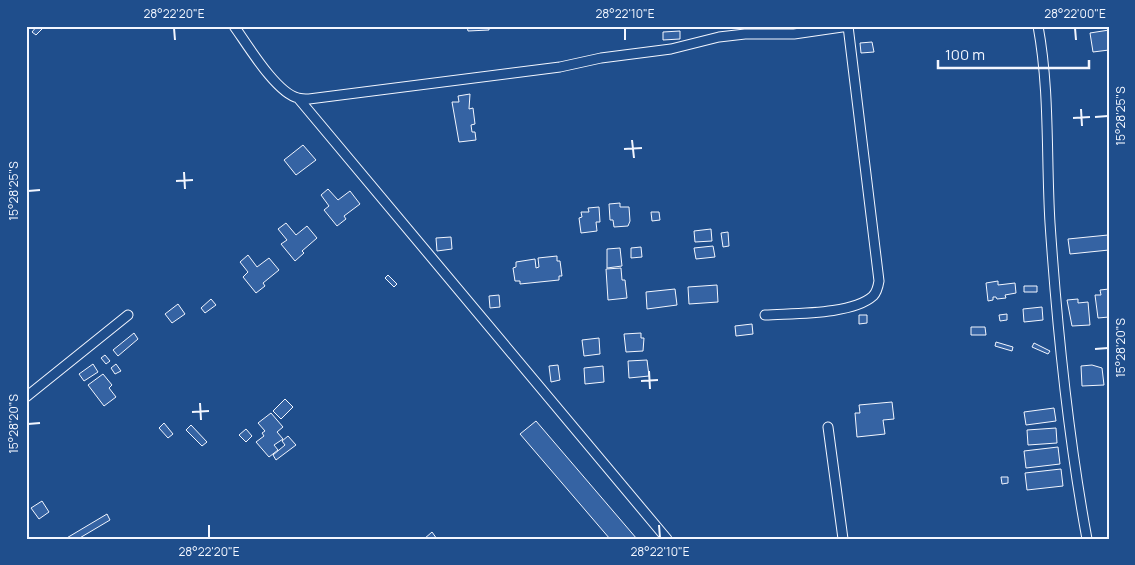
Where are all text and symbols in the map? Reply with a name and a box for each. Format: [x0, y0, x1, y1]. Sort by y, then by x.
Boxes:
text: 28°22'20"E [143, 5, 205, 22]
text: 28°22'10"E [596, 5, 655, 22]
text: 28°22'00"E [1044, 5, 1106, 22]
scale bar [938, 38, 1089, 70]
text: 100 m [945, 44, 985, 65]
text: 15°28'25"S [1112, 86, 1129, 146]
text: 15°28'25"S [5, 161, 22, 221]
text: 15°28'20"S [1112, 318, 1129, 378]
text: 15°28'20"S [5, 394, 22, 454]
text: 28°22'20"E [178, 543, 240, 560]
text: 28°22'10"E [631, 543, 690, 560]

